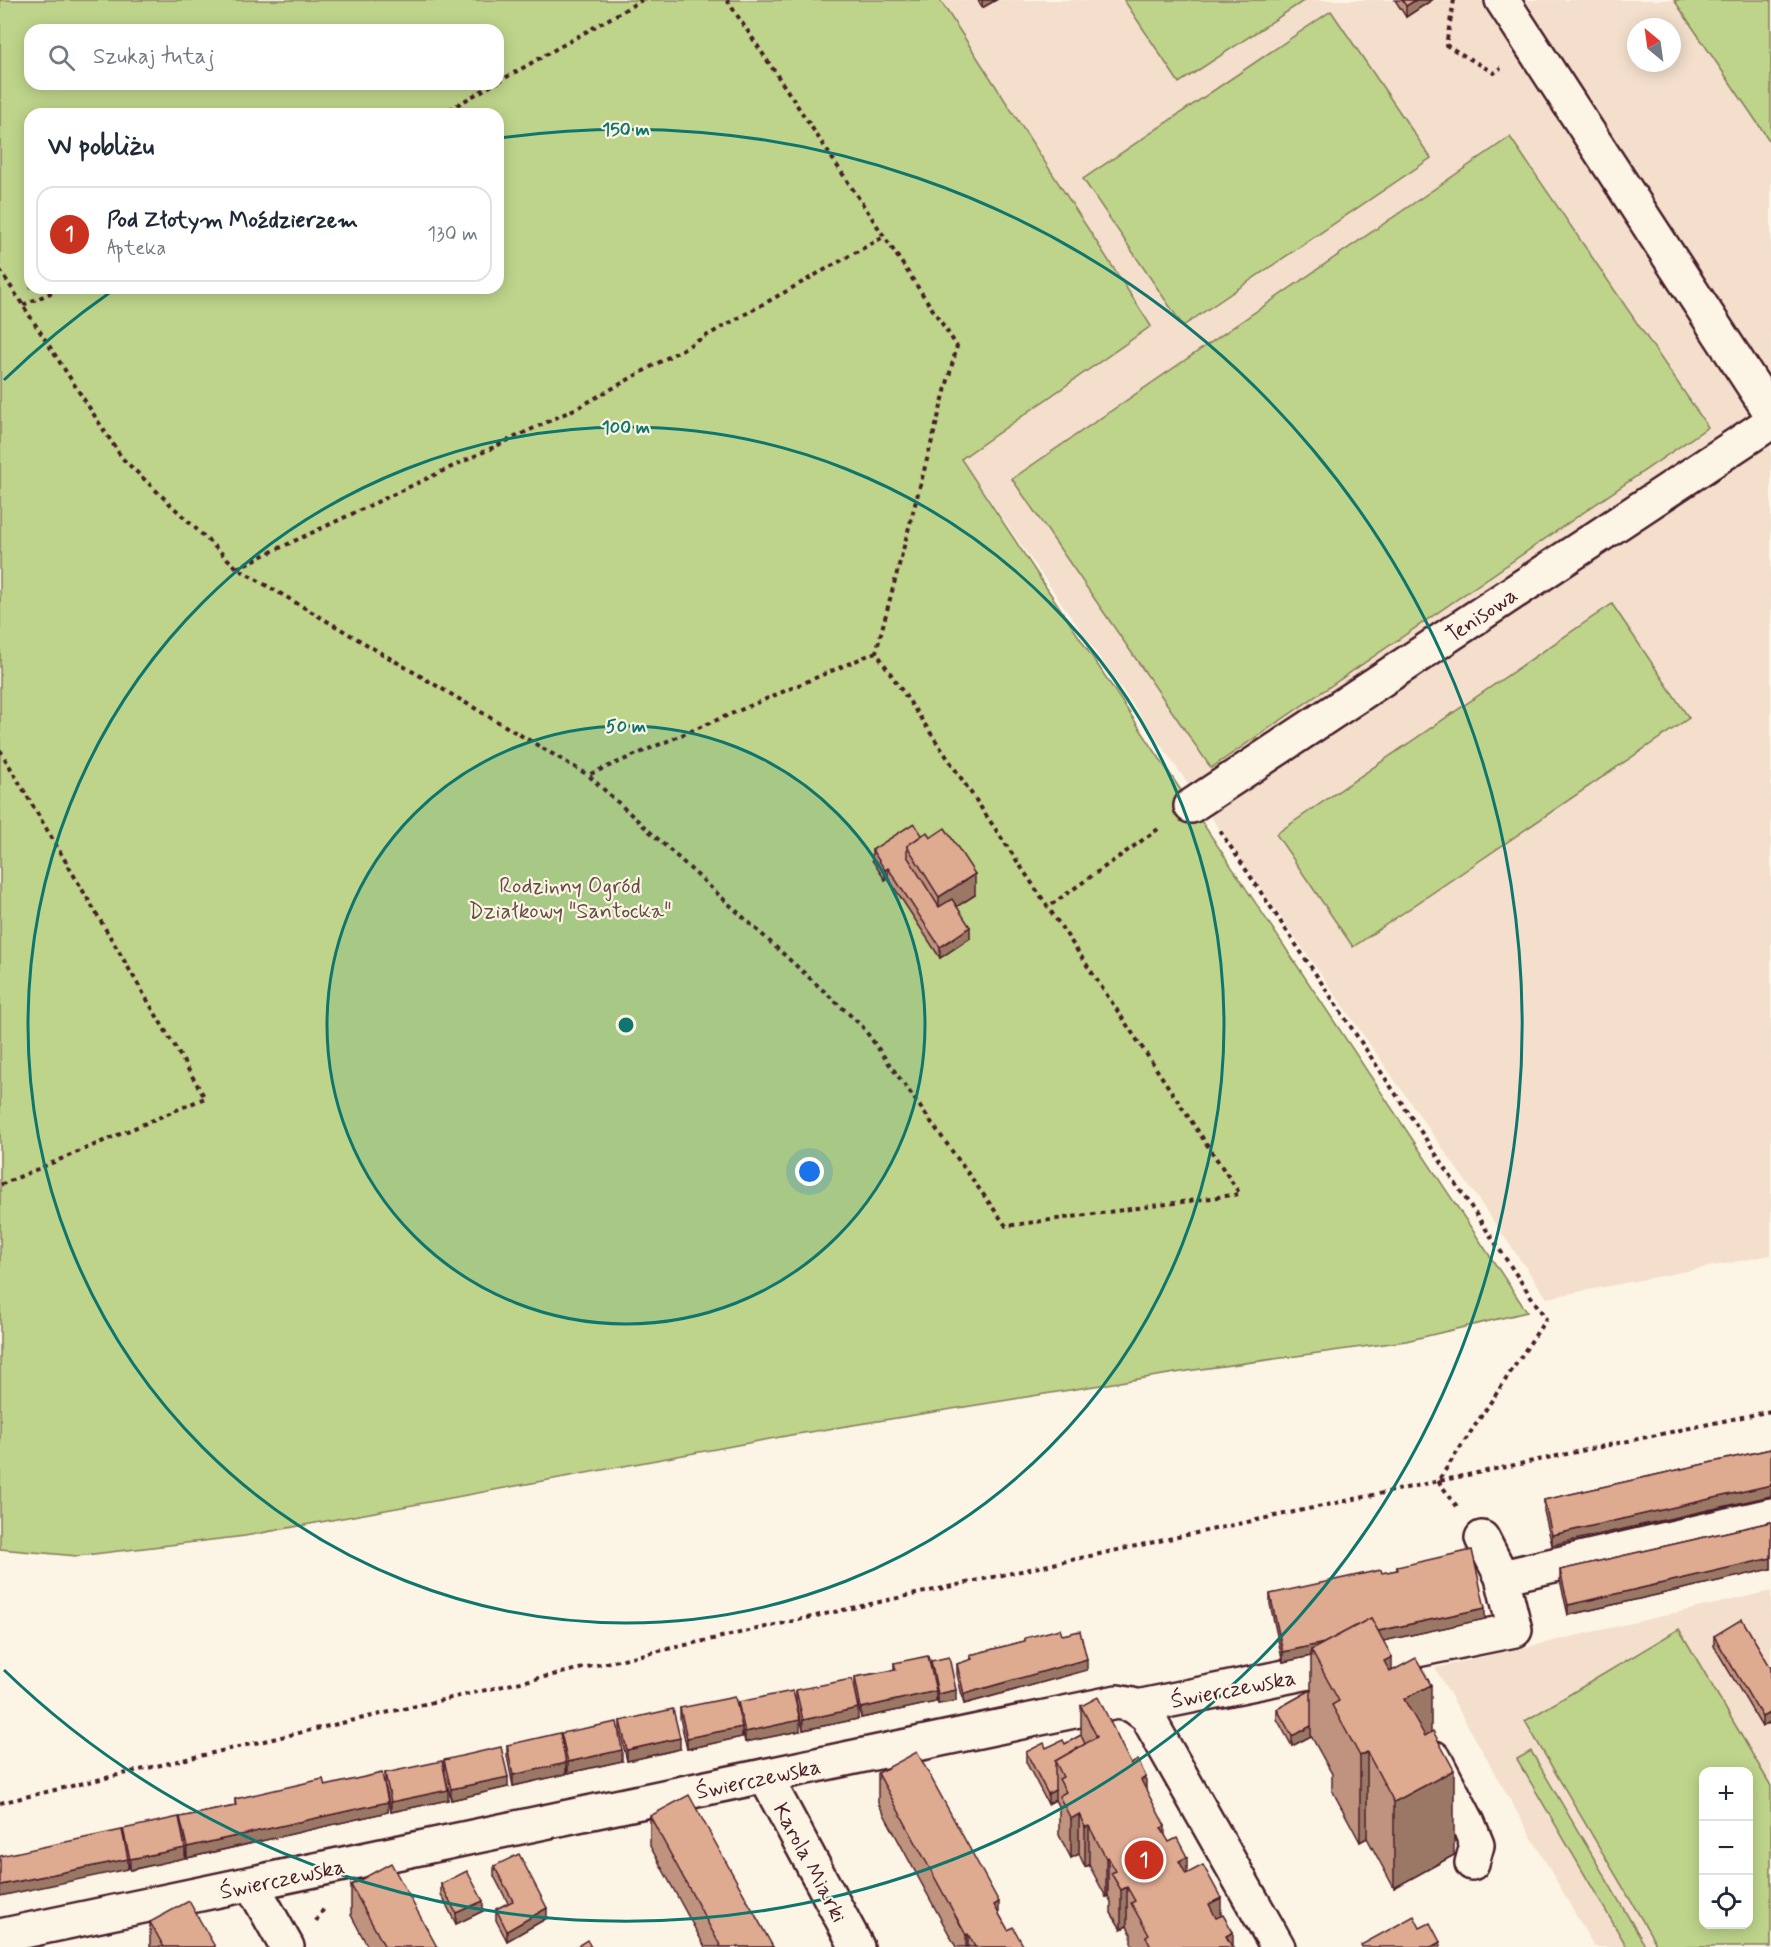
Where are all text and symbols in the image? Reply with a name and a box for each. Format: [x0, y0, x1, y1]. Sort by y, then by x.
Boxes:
north arrow [1627, 18, 1681, 72]
search box [24, 24, 504, 90]
icon: search [45, 41, 78, 74]
text: Szukaj tutaj [93, 43, 215, 71]
text: 150 m [602, 118, 650, 142]
text: W pobliżu [48, 130, 154, 164]
text: Pod Złotym Moździerzem [107, 207, 358, 235]
text: 1 [65, 221, 74, 248]
text: 130 m [427, 221, 478, 248]
text: Apteka [107, 235, 166, 262]
text: 100 m [602, 416, 650, 440]
street label: Tenisowa [1441, 581, 1523, 650]
text: 50 m [606, 715, 646, 739]
park label: Rodzinny Ogród Działkowy "Santocka" [468, 873, 672, 926]
centre of rings [616, 1015, 636, 1035]
your location [795, 1157, 824, 1186]
street label: Świerczewska [1168, 1663, 1298, 1716]
street label: Świerczewska [693, 1752, 823, 1807]
map controls [1699, 1767, 1753, 1929]
button: + [1699, 1767, 1753, 1821]
street label: Karola Miarki [766, 1798, 852, 1928]
button: − [1699, 1821, 1753, 1875]
pin: 1 [1124, 1838, 1164, 1882]
street label: Świerczewska [217, 1852, 347, 1907]
button: locate [1699, 1875, 1753, 1929]

